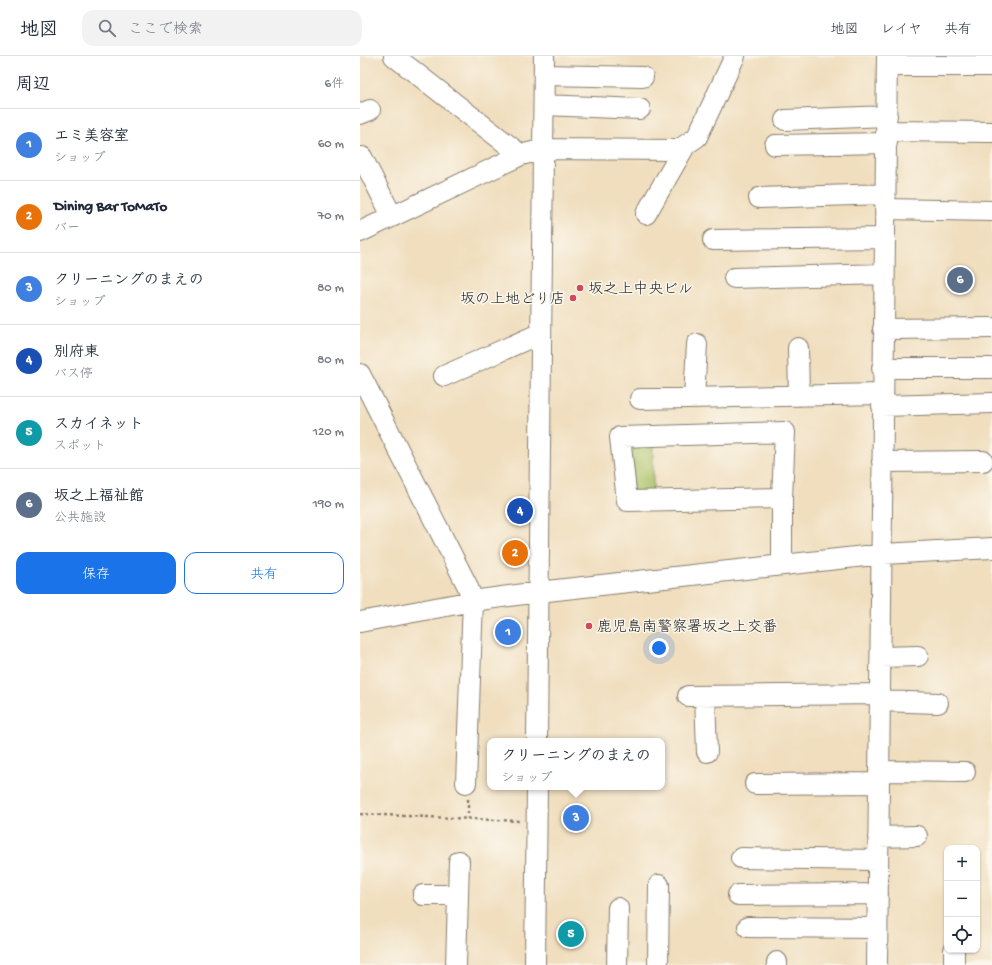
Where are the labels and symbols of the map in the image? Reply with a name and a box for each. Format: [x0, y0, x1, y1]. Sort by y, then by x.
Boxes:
pin: 6 [947, 265, 973, 295]
place label: 坂之上中央ビル [588, 280, 693, 299]
marker: 坂之上中央ビル [575, 283, 585, 293]
place label: 坂の上地どり店 [460, 290, 565, 309]
marker: 坂の上地どり店 [568, 293, 578, 303]
pin: 4 [507, 496, 533, 526]
pin: 2 [502, 538, 528, 568]
pin: 1 [495, 617, 521, 647]
place label: 鹿児島南警察署坂之上交番 [597, 618, 777, 637]
marker: 鹿児島南警察署坂之上交番 [584, 621, 594, 631]
your location [649, 638, 669, 658]
pin: 3 [563, 803, 589, 833]
pin: 5 [558, 919, 584, 949]

